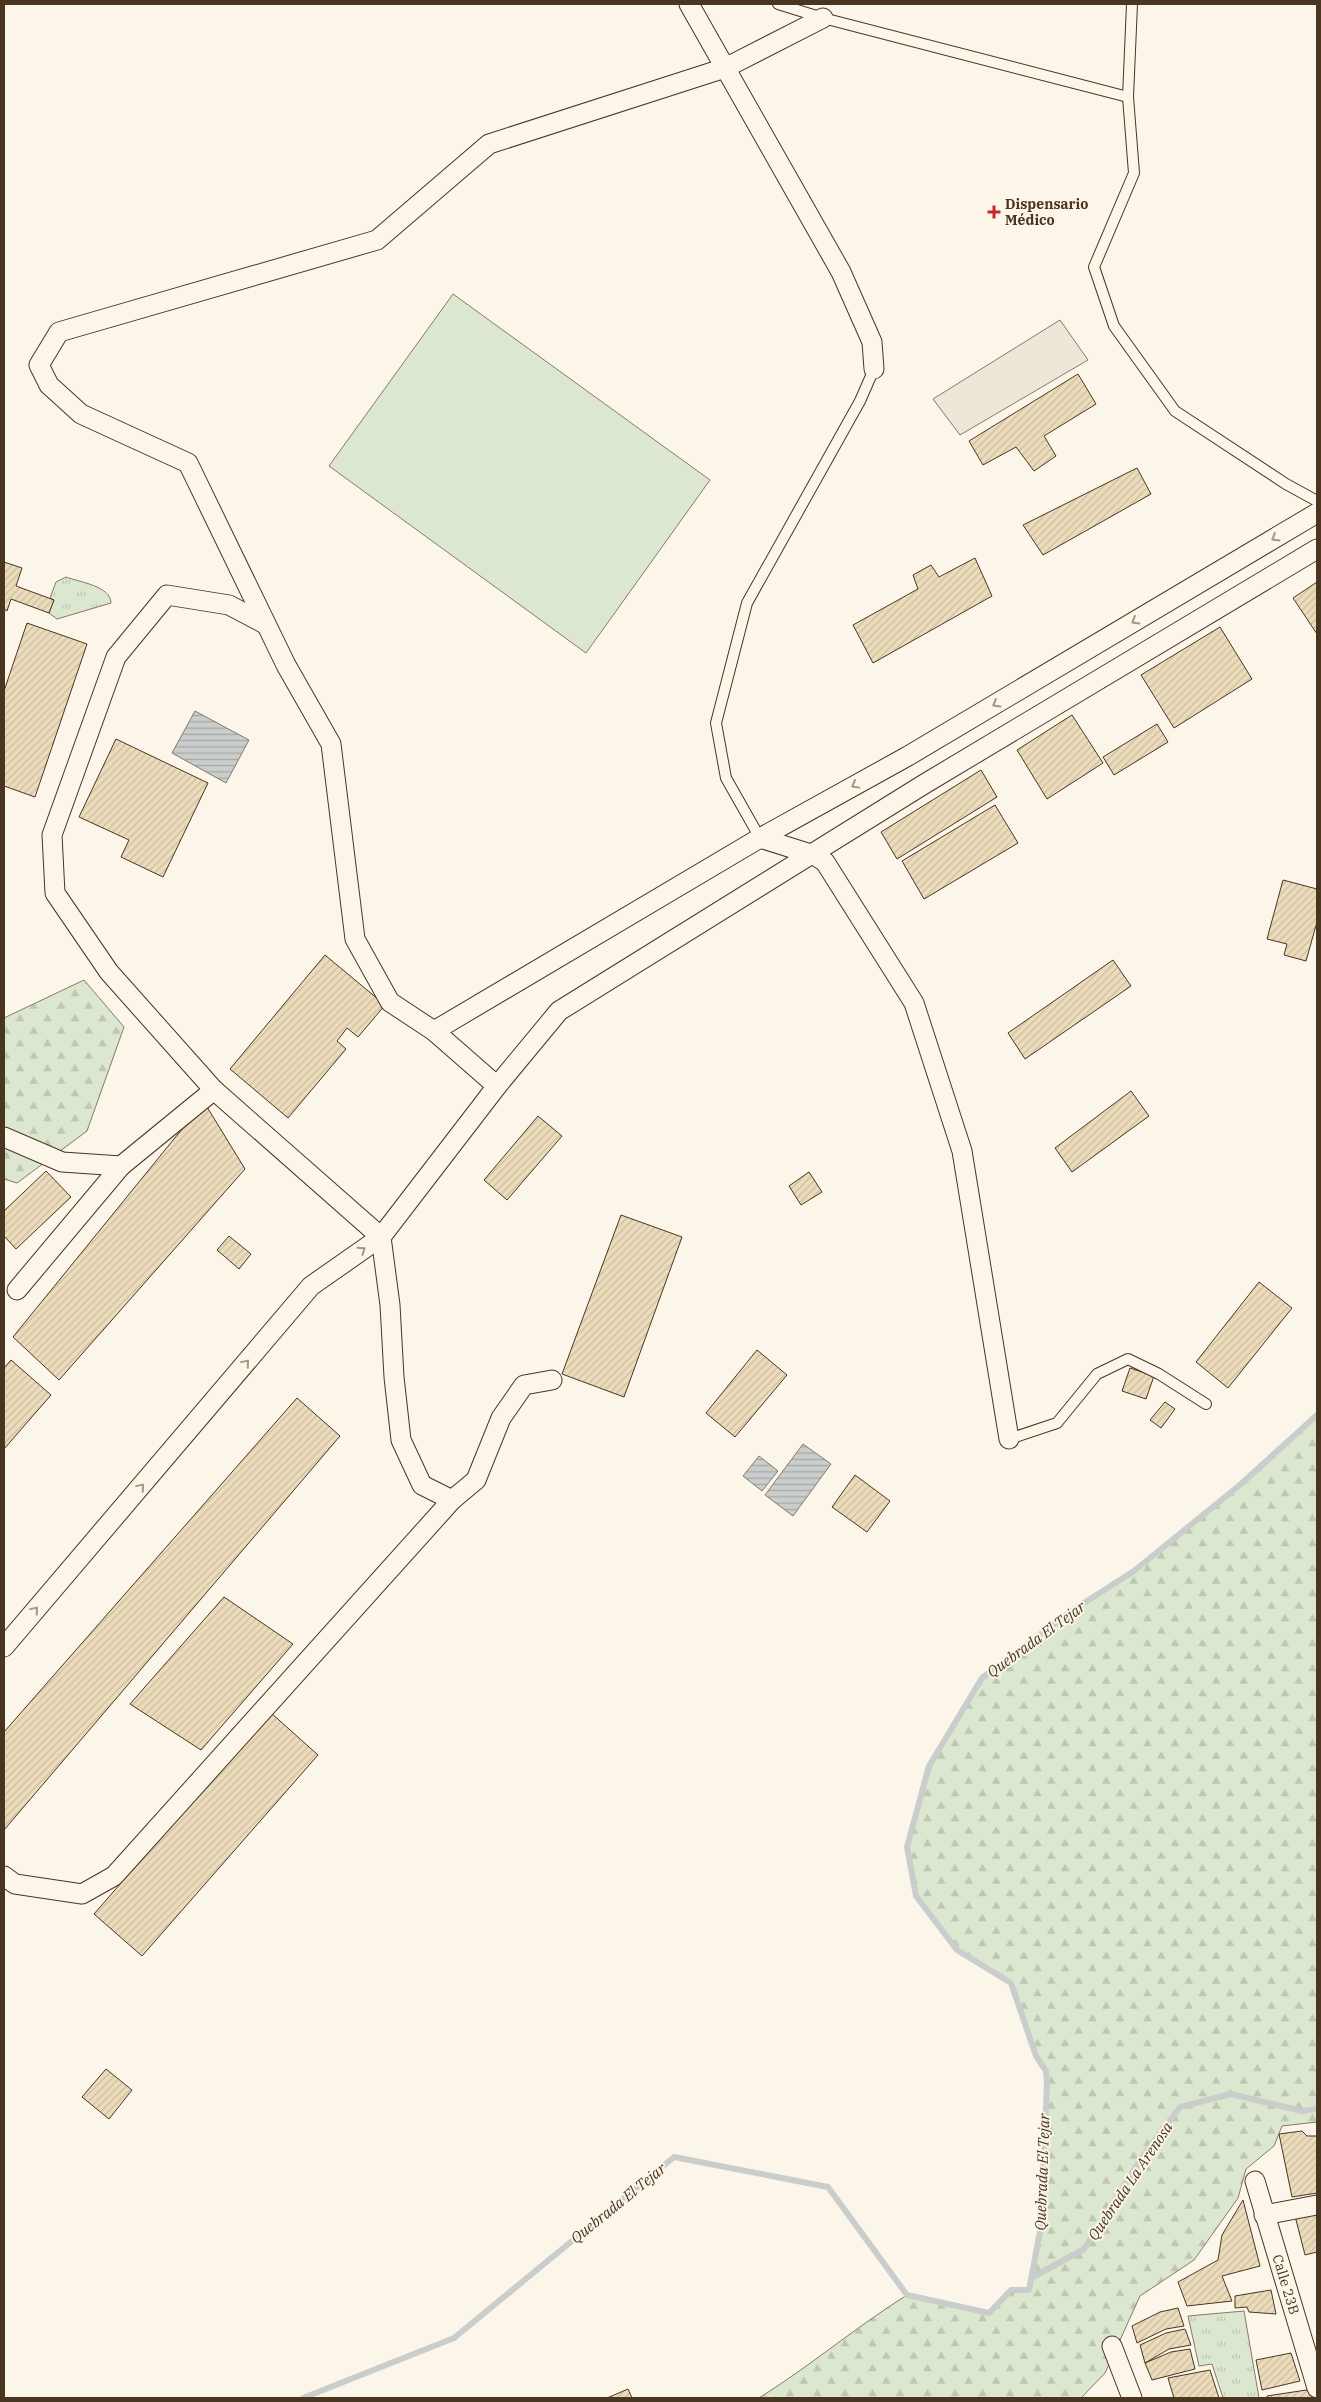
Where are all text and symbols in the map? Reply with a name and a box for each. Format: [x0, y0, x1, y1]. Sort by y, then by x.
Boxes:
place label: Dispensario Médico [1005, 195, 1088, 229]
marker: Dispensario Médico [987, 205, 1001, 219]
one-way arrow [1272, 532, 1281, 542]
one-way arrow [1132, 615, 1141, 625]
one-way arrow [992, 697, 1001, 707]
one-way arrow [851, 779, 860, 789]
one-way arrow [356, 1247, 365, 1256]
one-way arrow [240, 1359, 249, 1368]
one-way arrow [135, 1483, 144, 1492]
water label: Quebrada El Tejar [983, 1597, 1089, 1681]
one-way arrow [30, 1607, 39, 1616]
water label: Quebrada El Tejar [1030, 2113, 1054, 2231]
water label: Quebrada La Arenosa [1083, 2118, 1177, 2244]
water label: Quebrada El Tejar [566, 2158, 670, 2247]
street label: Calle 23B [1268, 2252, 1304, 2317]

